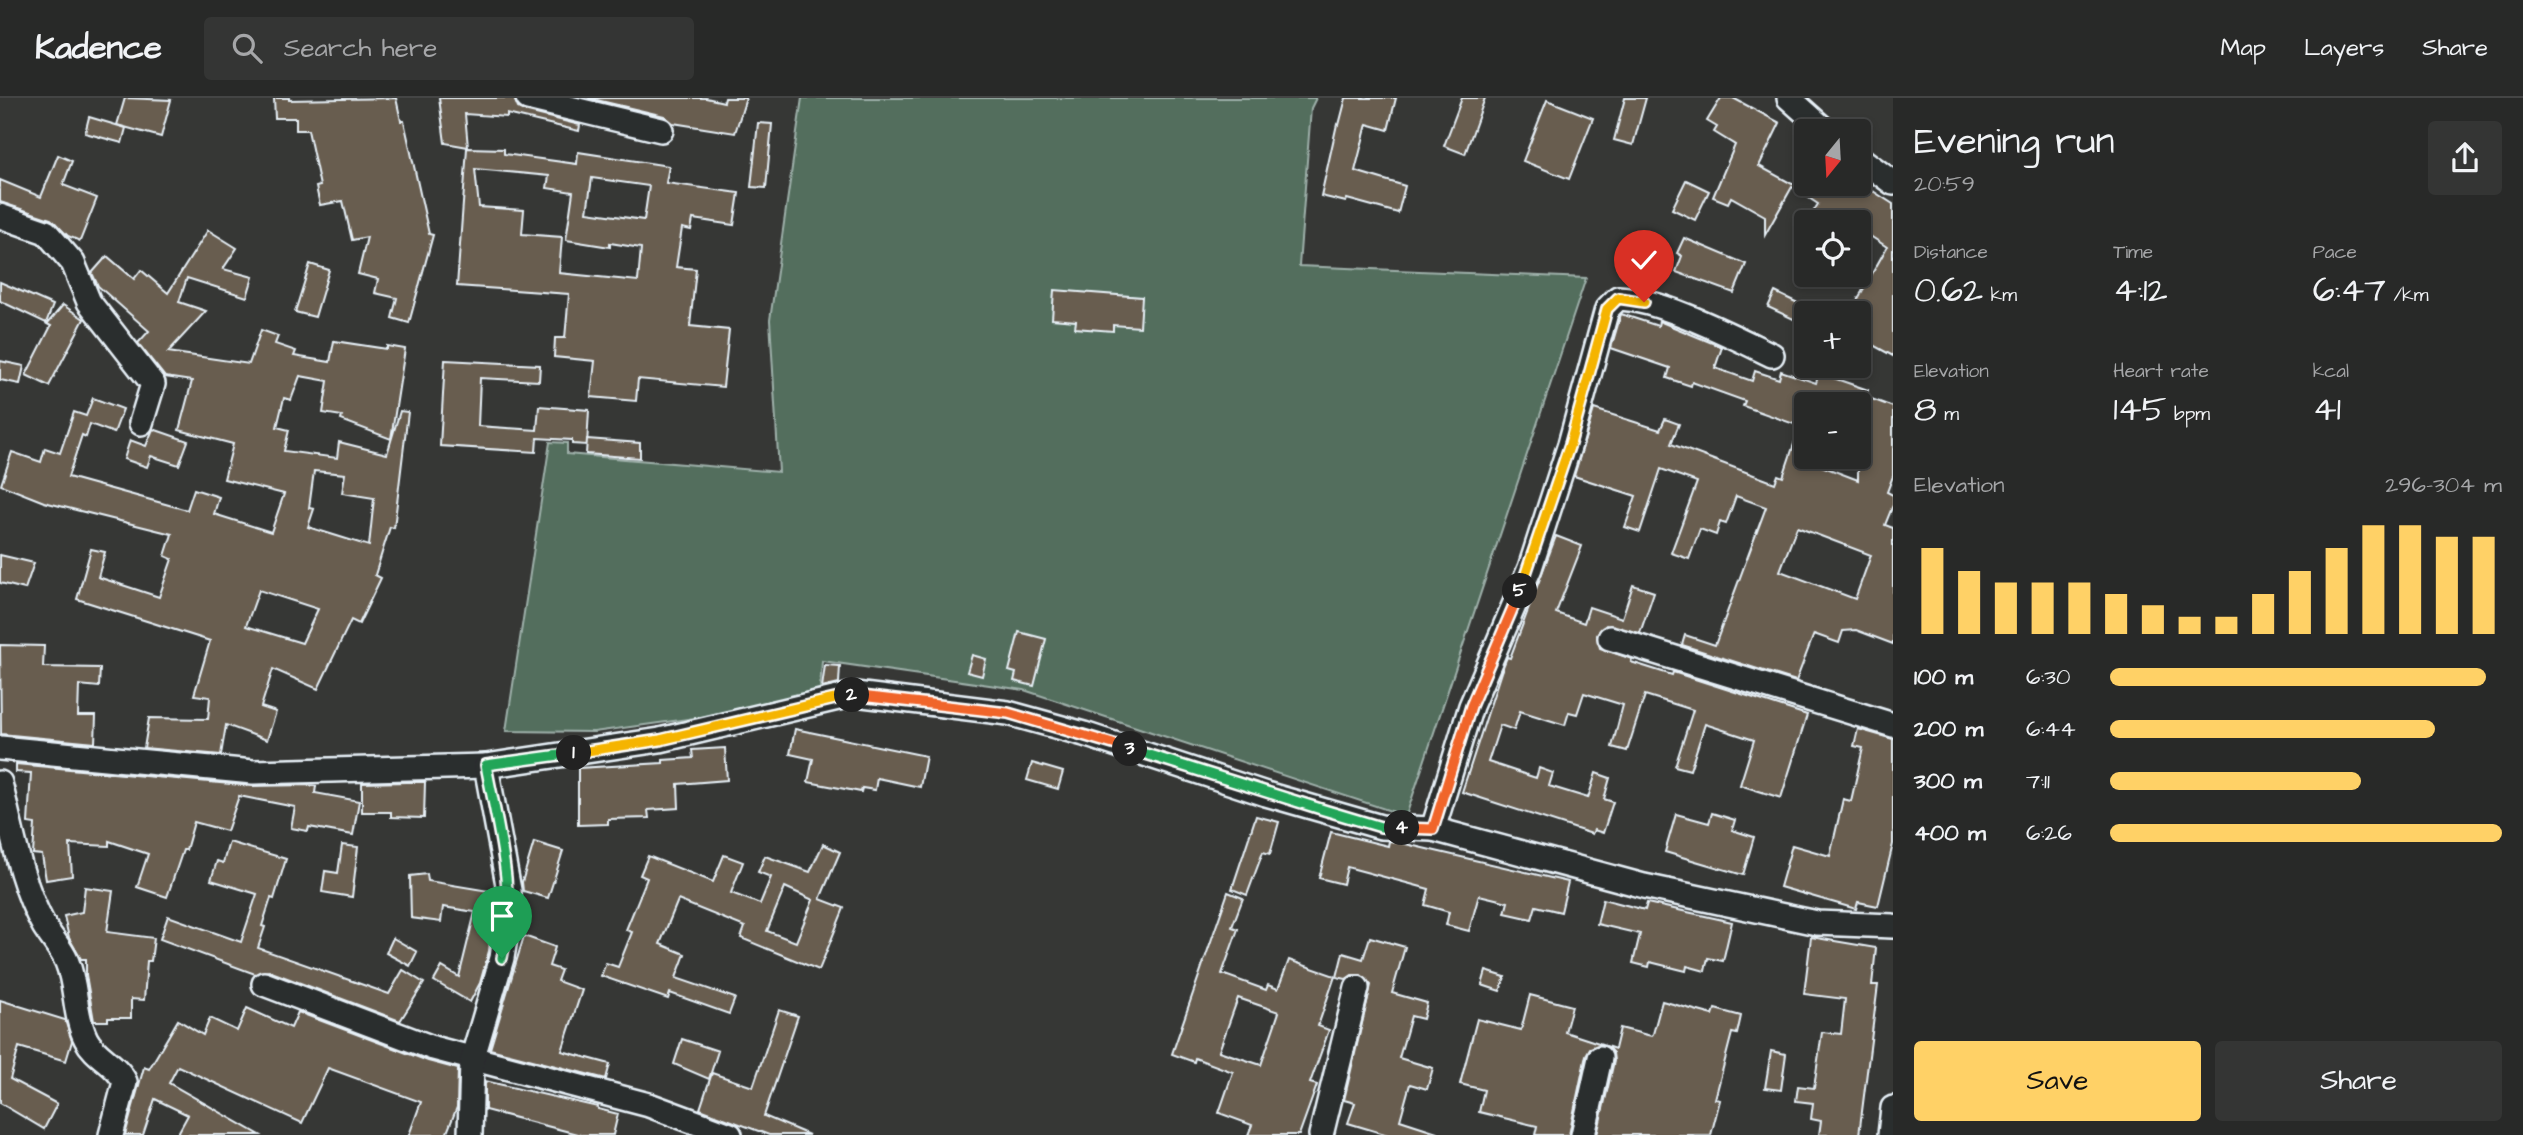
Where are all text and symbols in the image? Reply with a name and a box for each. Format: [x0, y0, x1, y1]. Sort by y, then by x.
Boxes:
search box [204, 17, 694, 80]
text: Kadence [35, 25, 162, 71]
icon: search [228, 29, 266, 67]
text: Search here [284, 30, 437, 66]
text: Map [2221, 31, 2266, 65]
text: Layers [2304, 31, 2384, 65]
text: Share [2422, 31, 2488, 65]
text: Evening run [1914, 116, 2115, 168]
north arrow [1794, 119, 1871, 196]
map controls [1794, 119, 1871, 469]
button: share [2428, 121, 2502, 195]
text: 20:59 [1914, 168, 1975, 200]
button: locate [1794, 210, 1871, 287]
pin [1614, 230, 1674, 302]
text: Distance [1914, 239, 1988, 266]
text: Time [2113, 239, 2153, 266]
text: Pace [2313, 239, 2357, 266]
icon: check [1625, 241, 1663, 279]
text: 0.62 [1914, 266, 1983, 315]
text: 4:12 [2113, 266, 2168, 315]
text: 6:47 [2313, 266, 2386, 315]
text: km [1983, 282, 2017, 309]
text: /km [2386, 282, 2429, 309]
button: + [1794, 301, 1871, 378]
text: Elevation [1914, 358, 1989, 385]
text: Heart rate [2113, 358, 2209, 385]
text: kcal [2313, 358, 2349, 385]
text: 8 [1914, 385, 1937, 434]
text: 145 [2113, 385, 2166, 434]
text: 41 [2313, 385, 2341, 434]
button: − [1794, 392, 1871, 469]
text: m [1937, 401, 1959, 428]
text: bpm [2166, 401, 2210, 428]
text: Elevation [1914, 469, 2005, 501]
text: 296–304 m [2385, 469, 2502, 501]
pin: 5 [1502, 574, 1538, 608]
text: 5 [1513, 577, 1526, 604]
text: 100 m [1914, 661, 1973, 693]
text: 6:30 [2026, 661, 2070, 693]
pin: 2 [834, 678, 870, 712]
text: 2 [846, 681, 857, 708]
text: 200 m [1914, 713, 1983, 745]
text: 6:44 [2026, 713, 2076, 745]
pin: 3 [1112, 732, 1148, 766]
text: 3 [1125, 735, 1134, 762]
pin: 1 [556, 736, 592, 770]
text: 1 [572, 739, 575, 766]
text: 300 m [1914, 765, 1982, 797]
text: 7:11 [2026, 765, 2050, 797]
pin: 4 [1384, 810, 1420, 846]
text: 4 [1395, 814, 1408, 841]
text: 400 m [1914, 817, 1986, 849]
text: 6:26 [2026, 817, 2072, 849]
pin [472, 886, 532, 958]
icon: arrive [483, 897, 521, 935]
button: Save [1914, 1041, 2201, 1121]
button: Share [2215, 1041, 2502, 1121]

